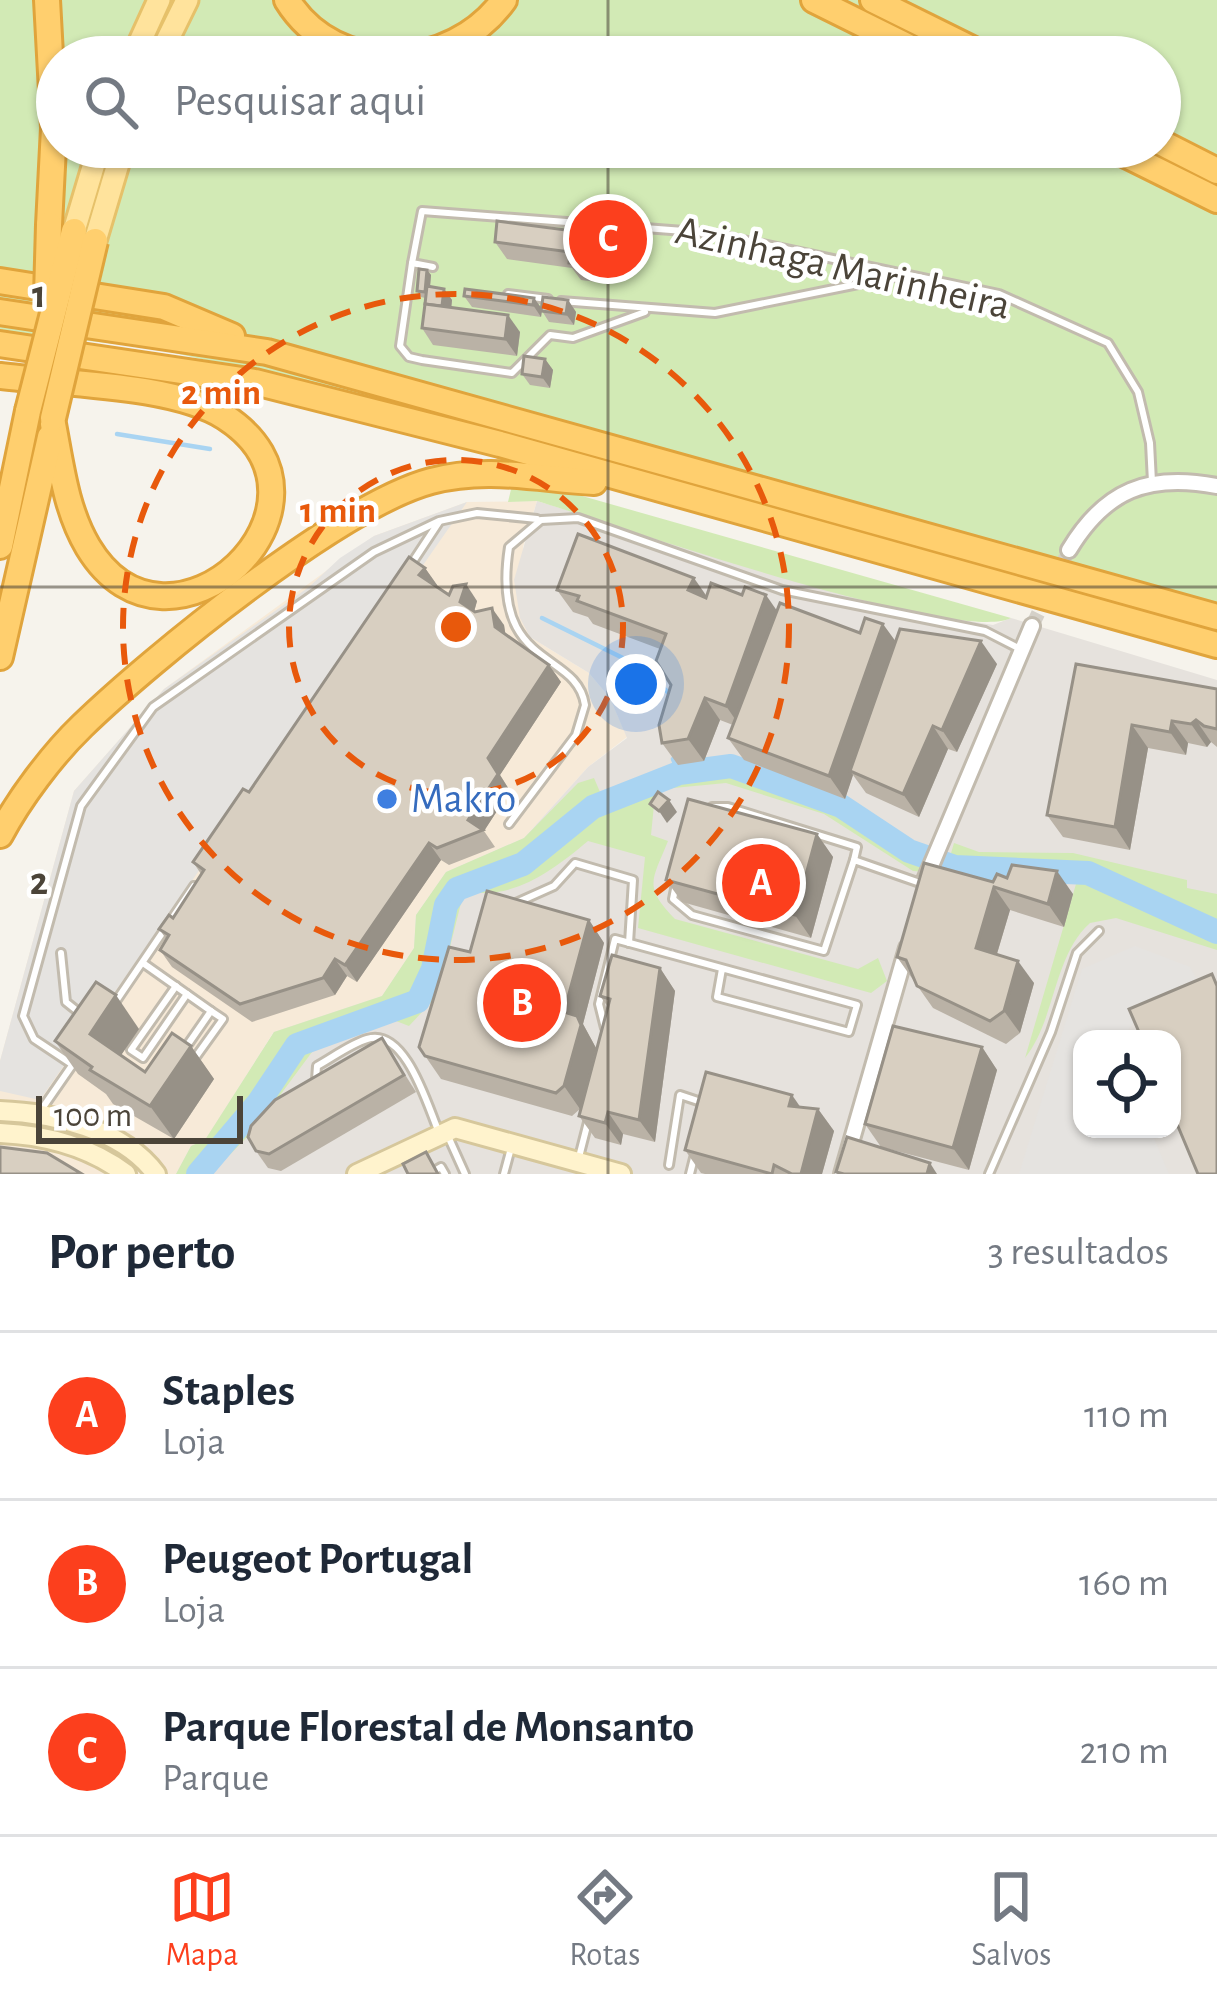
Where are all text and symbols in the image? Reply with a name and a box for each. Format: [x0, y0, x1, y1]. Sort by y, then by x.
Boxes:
search box [36, 36, 1181, 168]
icon: search [78, 69, 144, 135]
text: Pesquisar aqui [174, 79, 426, 124]
pin: C [569, 194, 647, 284]
street label: Azinhaga Marinheira [672, 209, 1014, 327]
text: 1 [32, 276, 46, 315]
text: 2 min [181, 375, 261, 411]
text: 1 min [300, 493, 376, 529]
centre of rings [435, 606, 477, 648]
your location [606, 654, 666, 714]
place label: Makro [411, 778, 516, 820]
marker: Makro [374, 786, 400, 812]
pin: A [722, 838, 800, 928]
text: 2 [30, 863, 48, 902]
pin: B [483, 958, 561, 1048]
map controls [1073, 1030, 1181, 1138]
button: locate [1073, 1030, 1181, 1138]
scale bar [36, 1090, 243, 1143]
text: 100 m [54, 1100, 132, 1133]
text: Por perto [48, 1227, 235, 1278]
text: 3 resultados [988, 1233, 1169, 1272]
text: Staples [162, 1369, 295, 1414]
text: A [75, 1396, 99, 1435]
text: 110 m [1084, 1396, 1169, 1435]
text: Loja [162, 1423, 225, 1462]
text: Peugeot Portugal [162, 1537, 473, 1582]
text: B [76, 1564, 98, 1603]
text: 160 m [1079, 1564, 1169, 1603]
text: Loja [162, 1591, 225, 1630]
text: Parque Florestal de Monsanto [162, 1705, 694, 1750]
text: C [77, 1732, 97, 1771]
text: 210 m [1080, 1732, 1169, 1771]
text: Parque [162, 1759, 269, 1798]
tab: Mapa [165, 1864, 238, 1976]
tab: Rotas [569, 1864, 641, 1976]
tab: Salvos [971, 1864, 1052, 1976]

